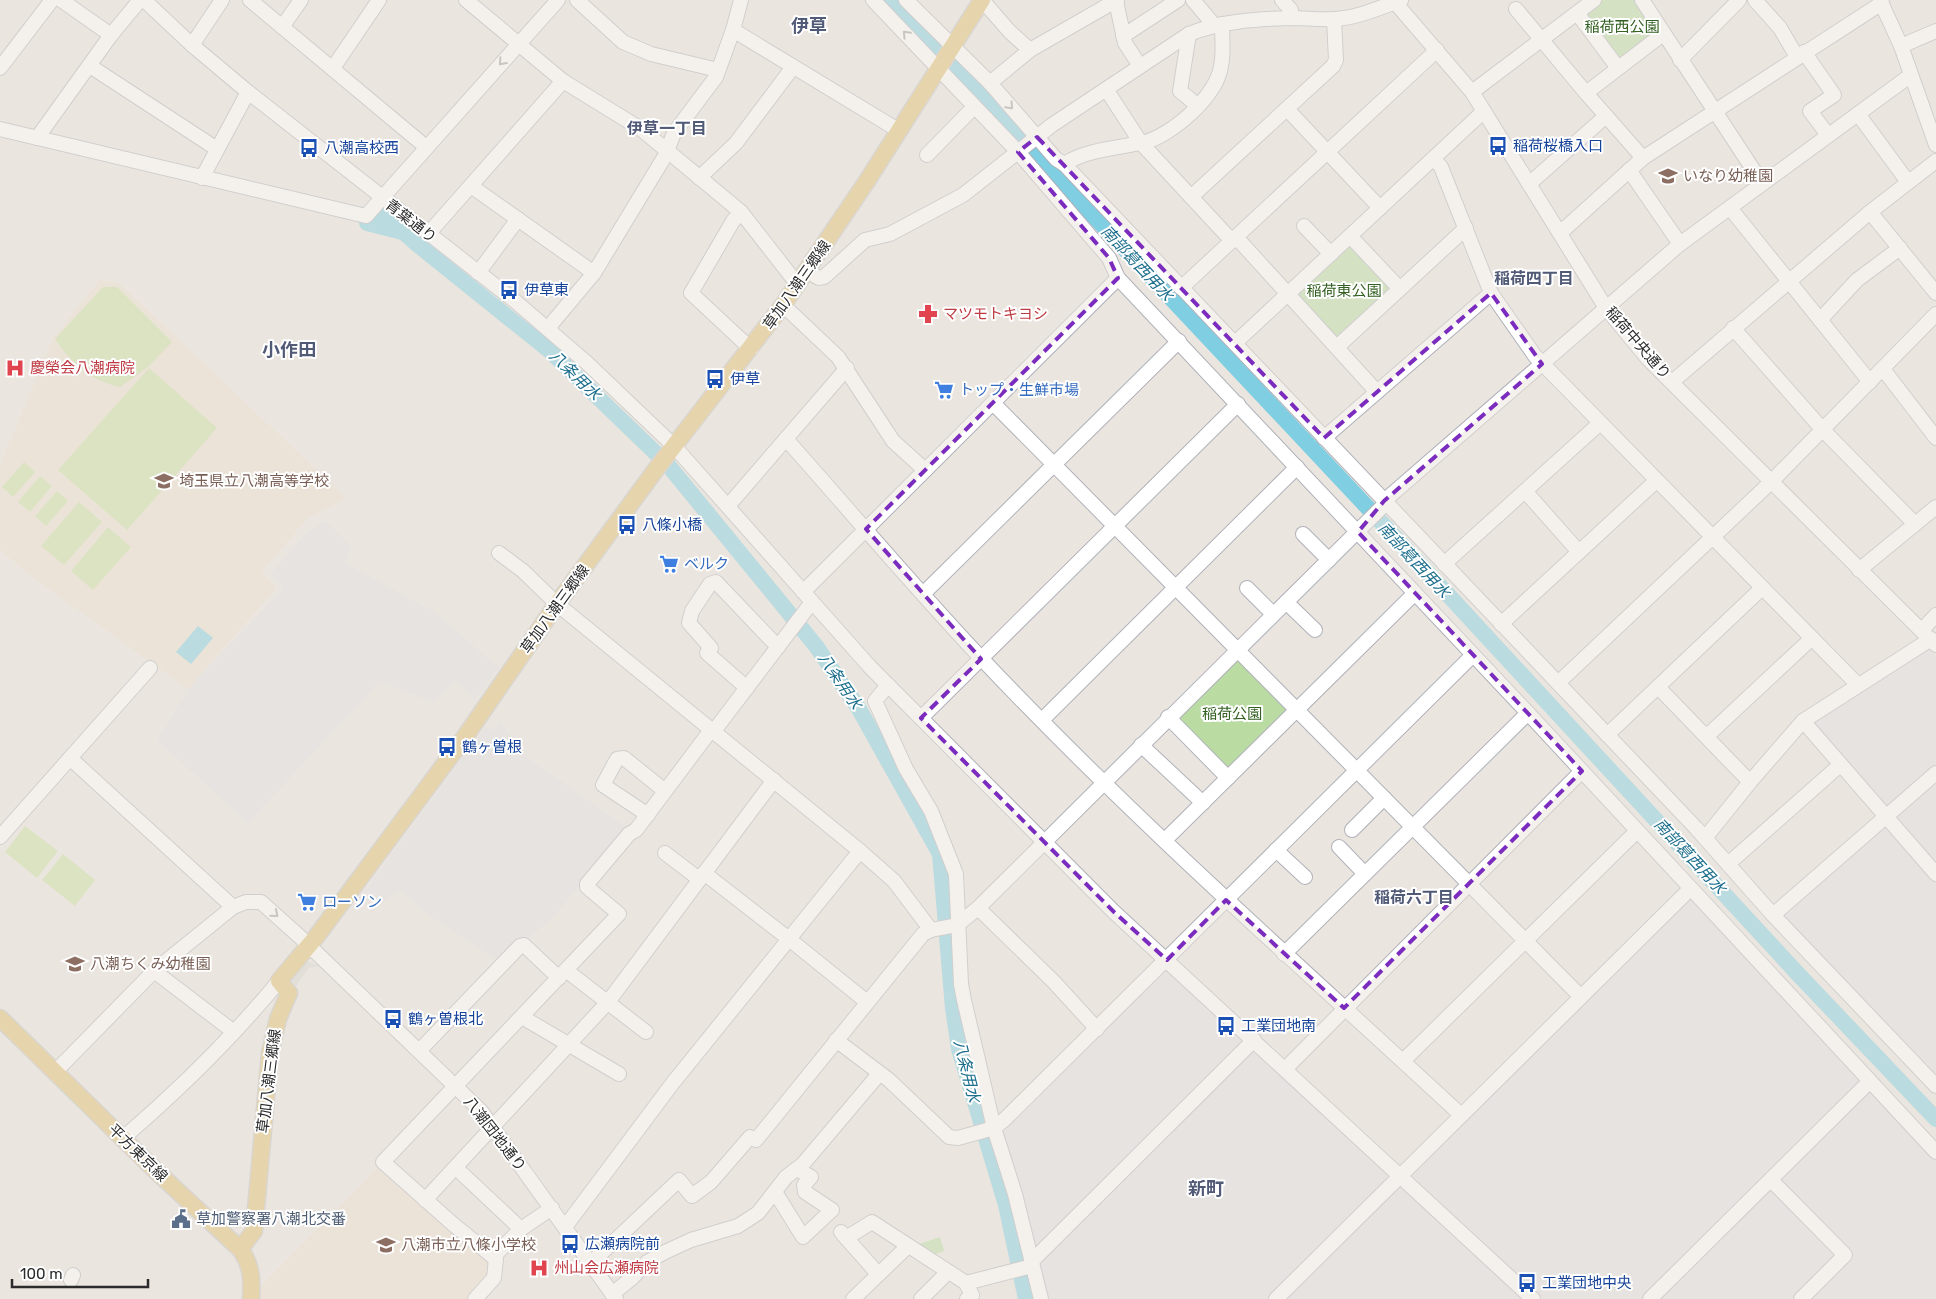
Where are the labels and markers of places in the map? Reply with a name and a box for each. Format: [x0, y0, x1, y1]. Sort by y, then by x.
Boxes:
bus stop icon: 稲荷桜橋入口 [1487, 135, 1509, 157]
bus stop icon: 八潮高校西 [298, 137, 320, 159]
place label: 稲荷桜橋入口 [1513, 137, 1603, 155]
place label: 八潮高校西 [324, 139, 399, 157]
school or university icon: いなり幼稚園 [1657, 165, 1679, 187]
place label: いなり幼稚園 [1683, 167, 1773, 185]
bus stop icon: 伊草東 [498, 279, 520, 301]
place label: 伊草東 [524, 281, 569, 299]
pharmacy icon: マツモトキヨシ [917, 303, 939, 325]
place label: マツモトキヨシ [943, 305, 1048, 323]
hospital icon: 慶榮会八潮病院 [4, 357, 26, 379]
place label: 慶榮会八潮病院 [30, 359, 135, 377]
bus stop icon: 伊草 [704, 368, 726, 390]
place label: 伊草 [730, 370, 760, 388]
supermarket icon: トップ・生鮮市場 [933, 379, 955, 401]
place label: トップ・生鮮市場 [959, 381, 1079, 399]
school or university icon: 埼玉県立八潮高等学校 [153, 470, 175, 492]
place label: 埼玉県立八潮高等学校 [179, 472, 329, 490]
bus stop icon: 八條小橋 [616, 514, 638, 536]
place label: 八條小橋 [642, 516, 702, 534]
supermarket icon: ベルク [658, 553, 680, 575]
place label: ベルク [684, 555, 729, 573]
bus stop icon: 鶴ヶ曽根 [436, 736, 458, 758]
place label: 鶴ヶ曽根 [462, 738, 522, 756]
supermarket icon: ローソン [296, 891, 318, 913]
place label: ローソン [322, 893, 382, 911]
school or university icon: 八潮ちくみ幼稚園 [64, 953, 86, 975]
place label: 八潮ちくみ幼稚園 [90, 955, 211, 973]
bus stop icon: 鶴ヶ曽根北 [382, 1008, 404, 1030]
place label: 鶴ヶ曽根北 [408, 1010, 483, 1028]
bus stop icon: 工業団地南 [1215, 1015, 1237, 1037]
place label: 工業団地南 [1241, 1017, 1316, 1035]
public building icon: 草加警察署八潮北交番 [170, 1208, 192, 1230]
place label: 草加警察署八潮北交番 [196, 1210, 346, 1228]
bus stop icon: 広瀬病院前 [559, 1233, 581, 1255]
school or university icon: 八潮市立八條小学校 [375, 1234, 397, 1256]
place label: 広瀬病院前 [585, 1235, 660, 1253]
place label: 八潮市立八條小学校 [401, 1236, 536, 1254]
hospital icon: 州山会広瀬病院 [528, 1257, 550, 1279]
place label: 州山会広瀬病院 [554, 1259, 659, 1277]
bus stop icon: 工業団地中央 [1516, 1272, 1538, 1294]
place label: 工業団地中央 [1542, 1274, 1632, 1292]

